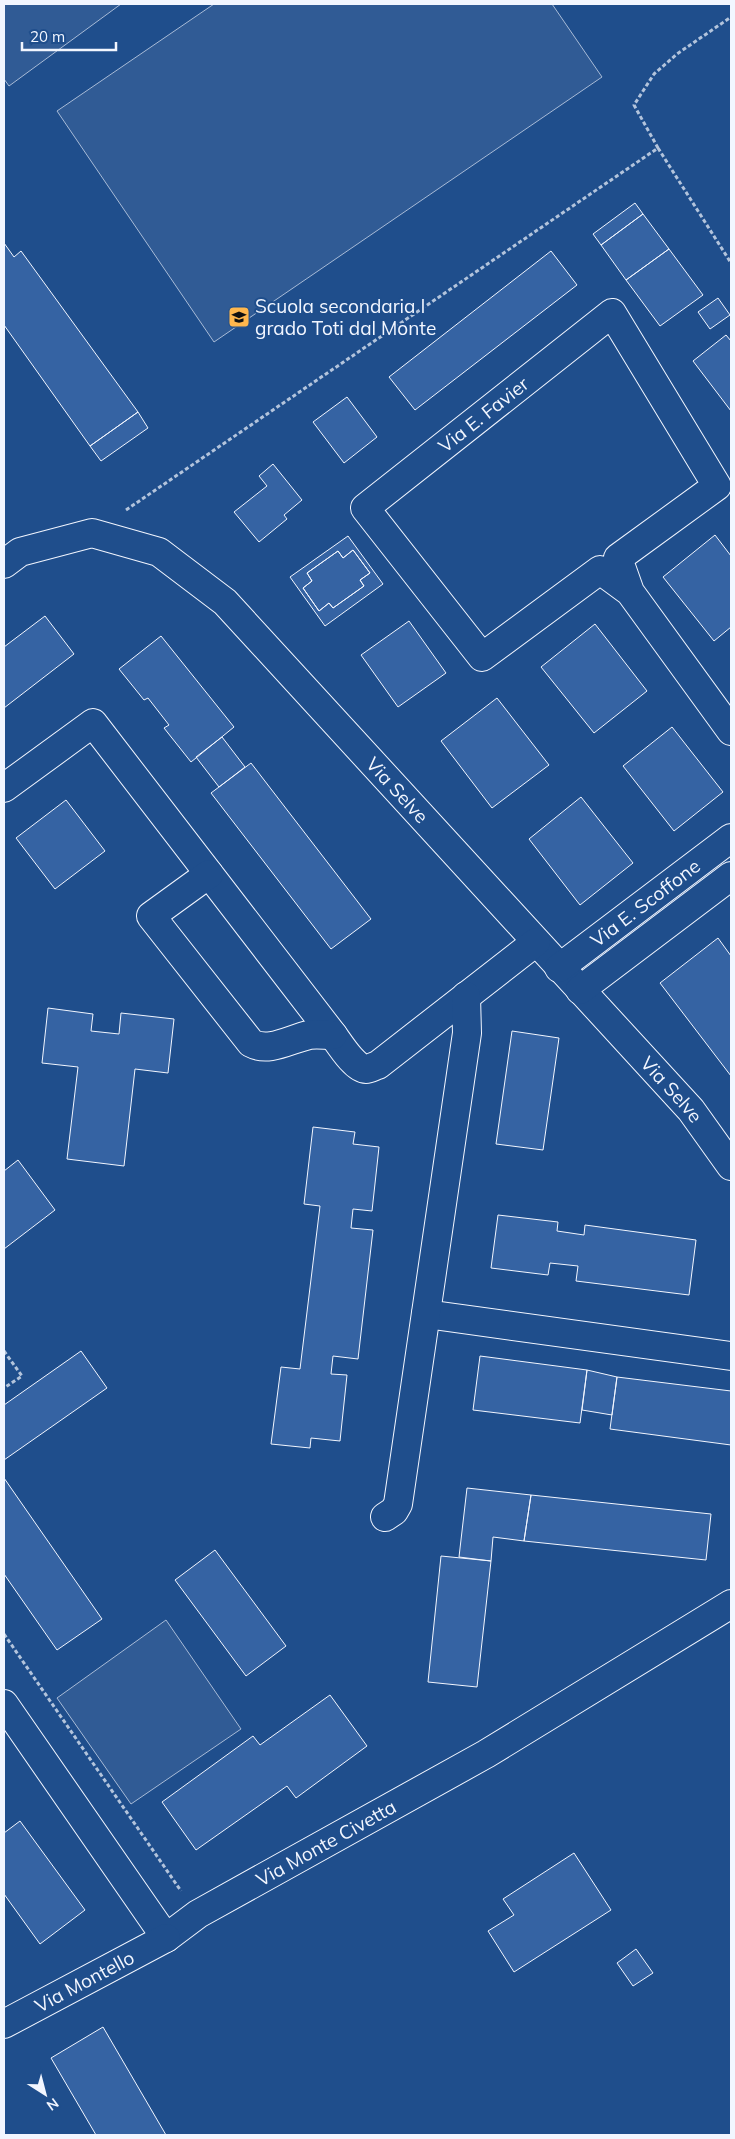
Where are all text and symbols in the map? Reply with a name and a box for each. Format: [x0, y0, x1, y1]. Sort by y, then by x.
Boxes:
scale bar [22, 20, 116, 52]
text: 20 m [30, 27, 65, 46]
place label: Scuola secondaria I grado Toti dal Monte [255, 294, 436, 340]
school or university icon: Scuola secondaria I grado Toti dal Monte [227, 305, 251, 329]
street label: Via E. Favier [433, 372, 533, 458]
street label: Via Selve [361, 752, 434, 828]
street label: Via E. Scoffone [586, 854, 705, 952]
street label: Via Selve [636, 1051, 708, 1127]
street label: Via Monte Civetta [252, 1794, 400, 1891]
street label: Via Montello [30, 1945, 138, 2018]
north arrow [20, 2069, 70, 2119]
text: N [43, 2094, 62, 2115]

